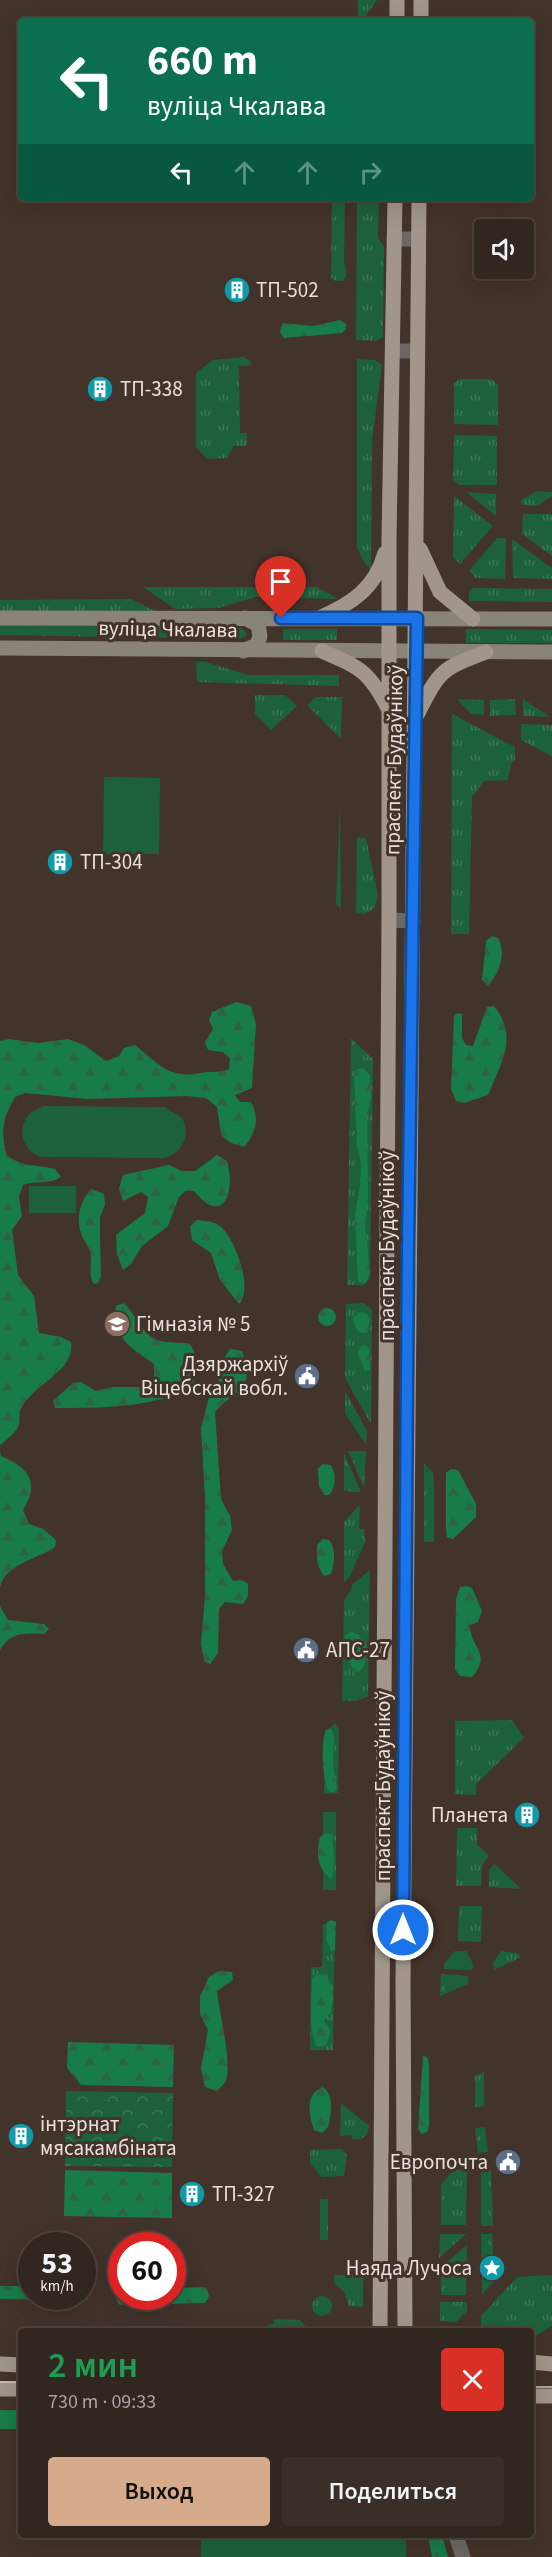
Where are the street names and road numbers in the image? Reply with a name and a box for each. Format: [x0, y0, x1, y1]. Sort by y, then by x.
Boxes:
street label: вуліца Чкалава [98, 613, 238, 645]
street label: праспект Будаўнікоў [377, 664, 411, 855]
street label: праспект Будаўнікоў [372, 1151, 402, 1341]
street label: праспект Будаўнікоў [368, 1691, 398, 1881]

